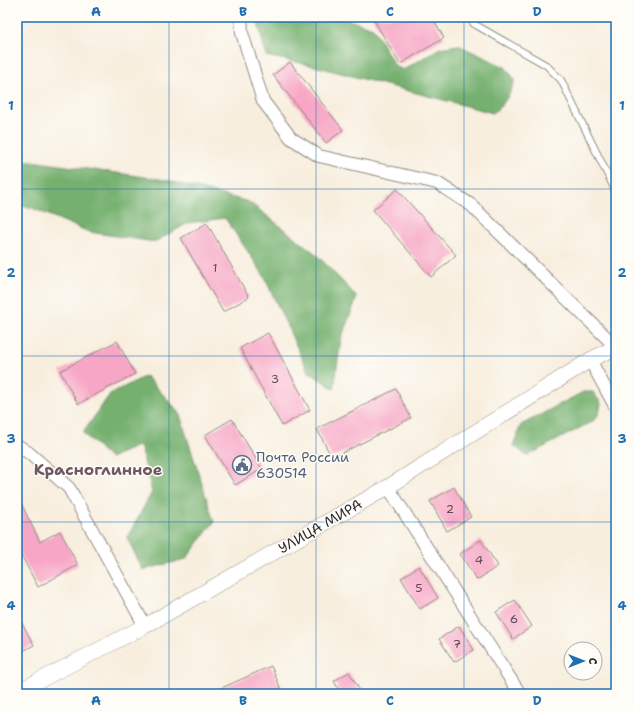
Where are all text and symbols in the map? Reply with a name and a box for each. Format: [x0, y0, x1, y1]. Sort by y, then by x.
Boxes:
text: A [91, 3, 101, 20]
text: B [239, 3, 247, 20]
text: C [386, 3, 394, 20]
text: D [532, 3, 542, 20]
text: 1 [8, 97, 14, 114]
text: 1 [619, 97, 625, 114]
house number: 1 [212, 260, 218, 276]
text: 2 [6, 264, 16, 281]
text: 2 [617, 264, 627, 281]
house number: 3 [271, 371, 279, 387]
text: 3 [6, 430, 16, 447]
text: 3 [617, 430, 627, 447]
place label: Почта России 630514 [256, 448, 349, 482]
public building icon: Почта России 630514 [231, 454, 253, 476]
district label: Красноглинное [34, 459, 163, 480]
street label: УЛИЦА МИРА [275, 495, 365, 557]
house number: 2 [446, 501, 454, 517]
house number: 4 [475, 552, 483, 568]
house number: 5 [415, 580, 423, 596]
text: 4 [6, 597, 16, 614]
text: 4 [617, 597, 627, 614]
house number: 6 [510, 611, 518, 627]
house number: 7 [453, 636, 461, 652]
north arrow [563, 641, 603, 681]
text: С [585, 658, 600, 665]
text: A [91, 692, 101, 709]
text: B [239, 692, 247, 709]
text: C [386, 692, 394, 709]
text: D [532, 692, 542, 709]

